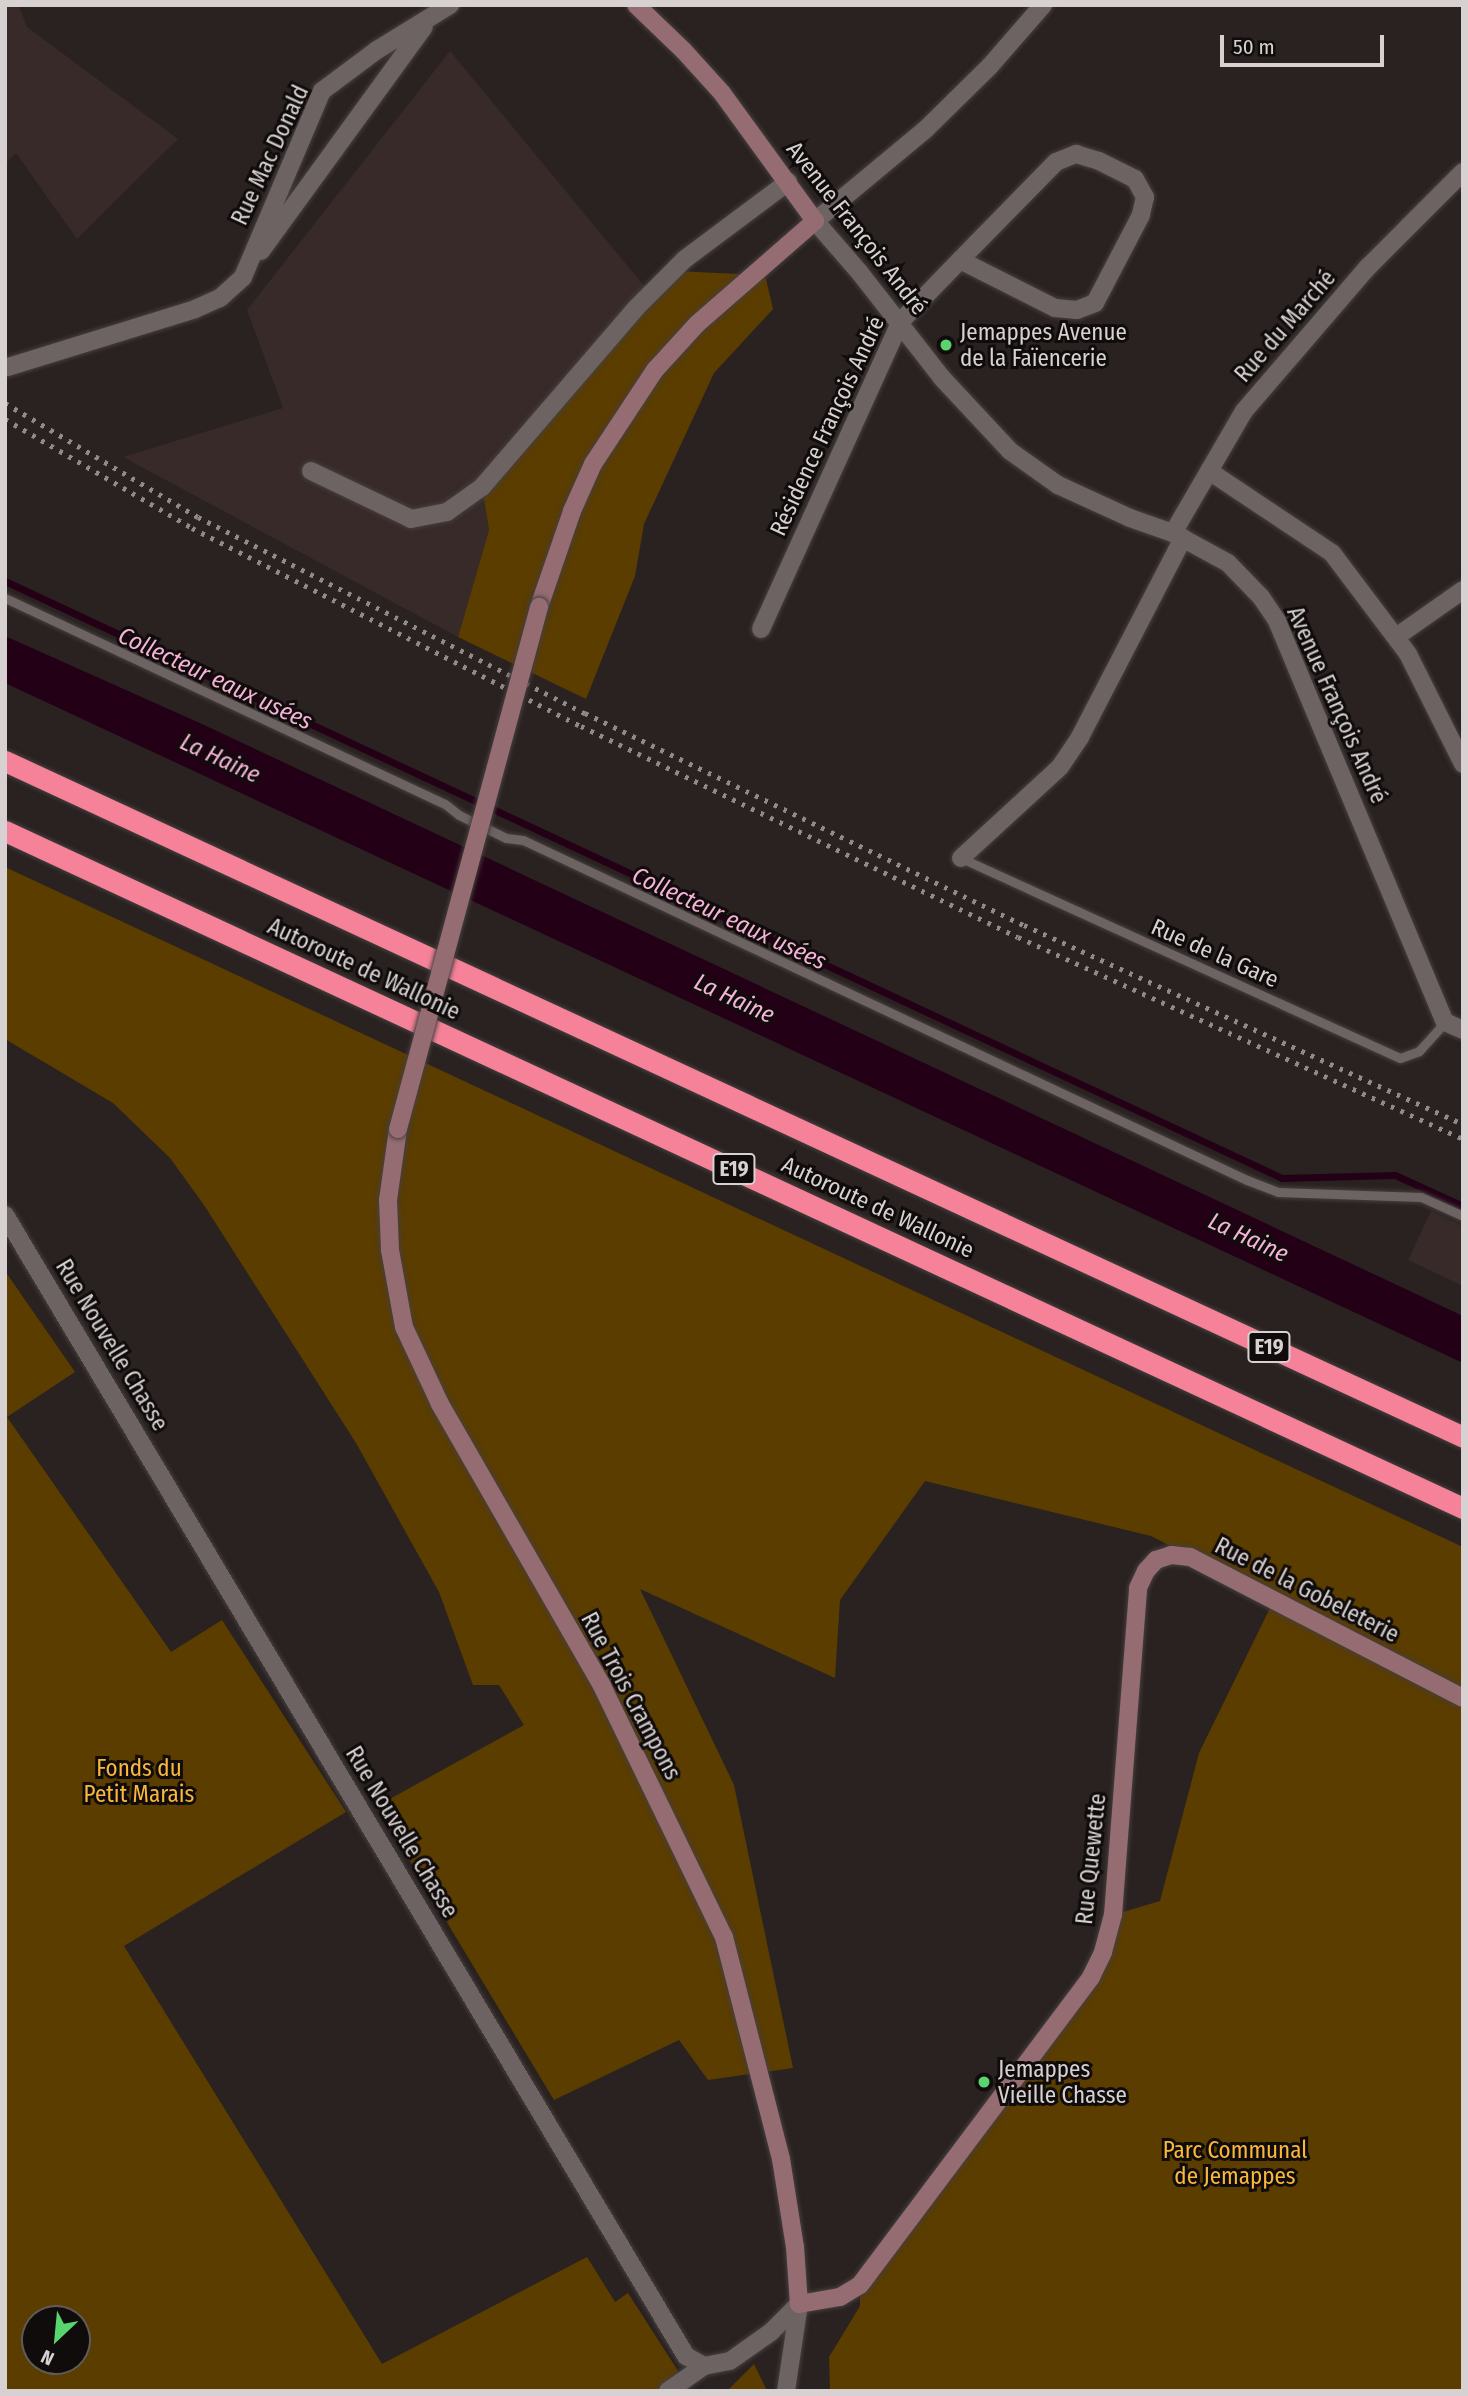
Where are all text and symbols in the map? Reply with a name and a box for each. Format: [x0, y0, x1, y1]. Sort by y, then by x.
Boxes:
scale bar [1223, 21, 1388, 65]
text: 50 m [1233, 34, 1275, 60]
street label: Rue Mac Donald [226, 81, 314, 229]
street label: Avenue François André [781, 136, 933, 320]
street label: Rue du Marché [1229, 264, 1341, 388]
street label: Résidence François André [764, 312, 890, 540]
place label: Jemappes Avenue de la Faïencerie [960, 318, 1127, 372]
marker: Jemappes Avenue de la Faïencerie [938, 337, 954, 353]
street label: Avenue François André [1281, 602, 1393, 808]
water label: Collecteur eaux usées [113, 621, 317, 737]
water label: La Haine [175, 728, 265, 790]
water label: Collecteur eaux usées [627, 861, 831, 977]
street label: Autoroute de Wallonie [263, 912, 465, 1026]
street label: Rue de la Gare [1147, 913, 1283, 993]
water label: La Haine [689, 968, 779, 1030]
street label: Autoroute de Wallonie [777, 1150, 979, 1264]
road number: E19 [711, 1152, 757, 1186]
water label: La Haine [1203, 1207, 1293, 1269]
street label: Rue Nouvelle Chasse [50, 1254, 174, 1436]
road number: E19 [1246, 1330, 1292, 1364]
street label: Rue de la Gobeleterie [1210, 1532, 1404, 1648]
street label: Rue Trois Crampons [575, 1608, 687, 1784]
street label: Rue Nouvelle Chasse [340, 1741, 464, 1923]
park label: Fonds du Petit Marais [84, 1754, 194, 1808]
street label: Rue Quewette [1070, 1792, 1112, 1926]
place label: Jemappes Vieille Chasse [998, 2055, 1127, 2109]
marker: Jemappes Vieille Chasse [976, 2074, 992, 2090]
park label: Parc Communal de Jemappes [1163, 2136, 1307, 2190]
north arrow [21, 2305, 91, 2375]
text: N [37, 2345, 58, 2370]

